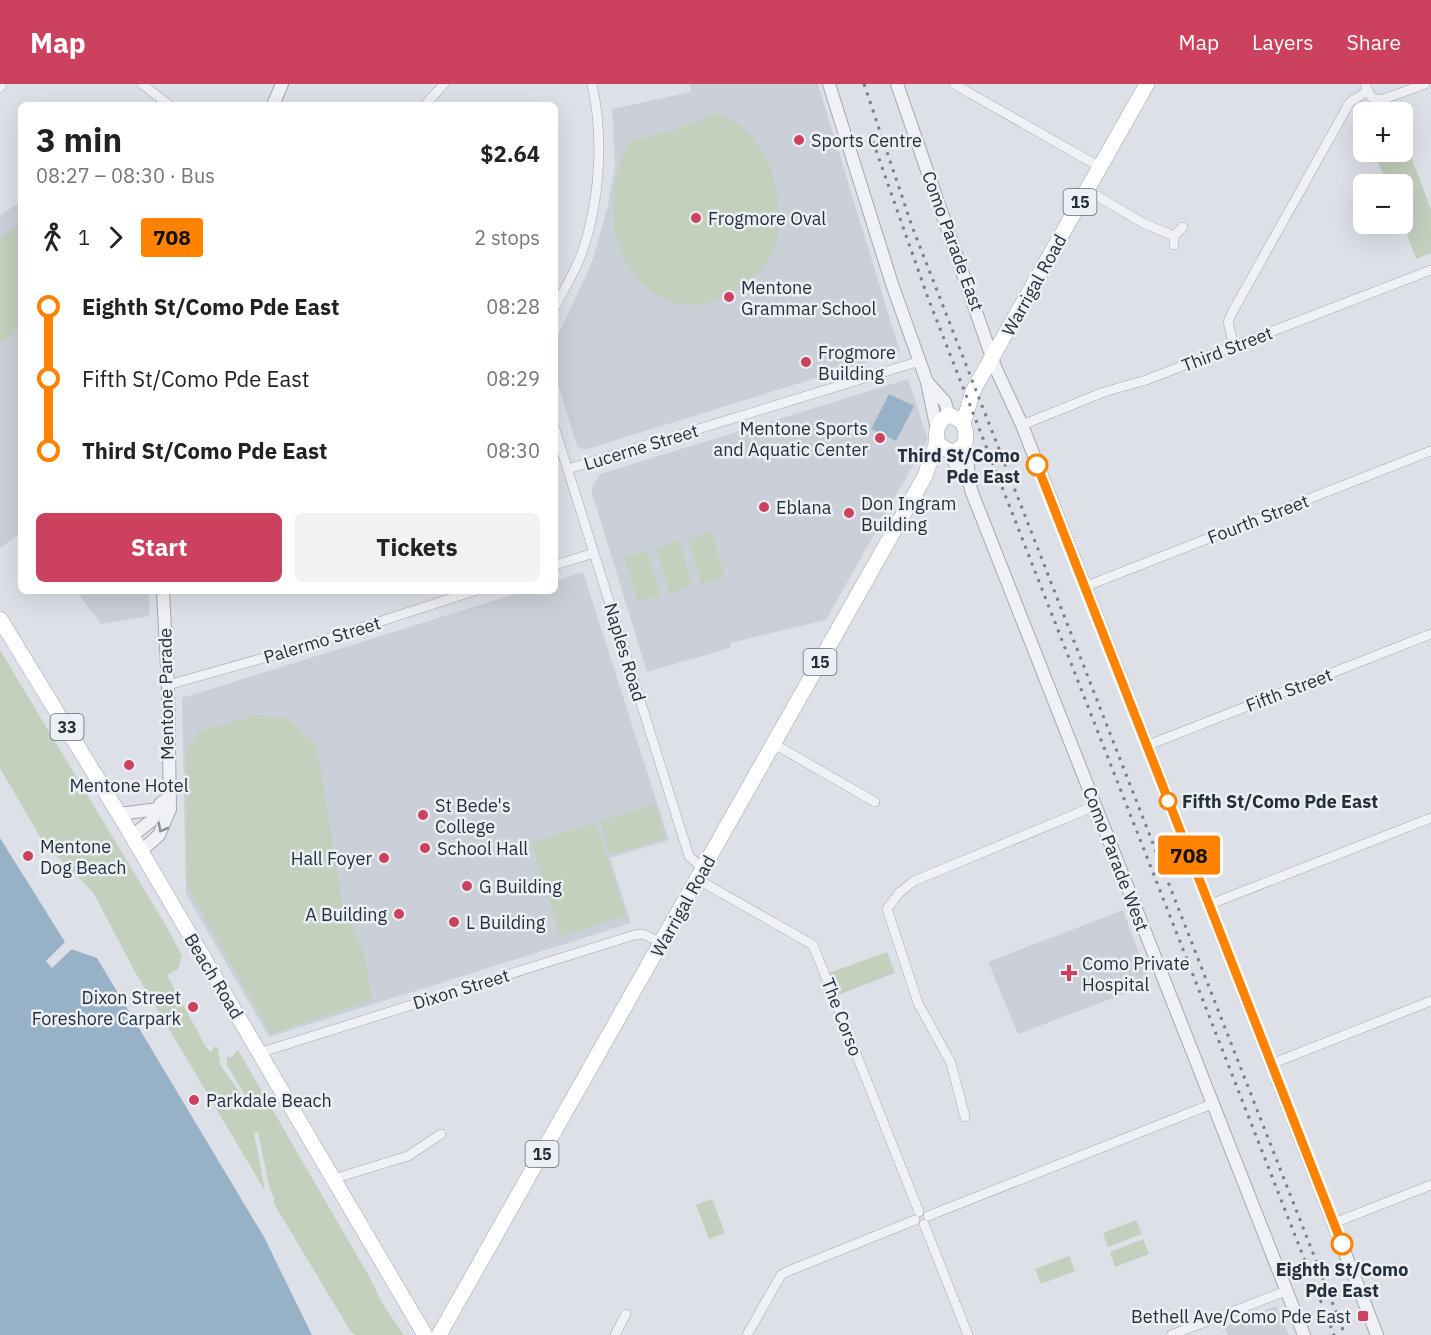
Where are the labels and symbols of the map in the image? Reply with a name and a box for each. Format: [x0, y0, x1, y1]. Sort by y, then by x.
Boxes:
place label: Sports Centre [811, 129, 922, 152]
marker: Sports Centre [792, 133, 806, 147]
street label: Como Parade East [917, 168, 989, 314]
road number: 15 [1064, 189, 1096, 215]
place label: Frogmore Oval [708, 207, 826, 230]
marker: Frogmore Oval [689, 211, 703, 225]
street label: Warrigal Road [997, 230, 1071, 340]
place label: Mentone Grammar School [741, 276, 876, 320]
marker: Mentone Grammar School [722, 290, 736, 304]
street label: Third Street [1178, 321, 1276, 377]
place label: Frogmore Building [818, 341, 896, 385]
marker: Frogmore Building [799, 355, 813, 369]
place label: Mentone Sports and Aquatic Center [714, 417, 868, 461]
street label: Lucerne Street [581, 419, 701, 475]
marker: Mentone Sports and Aquatic Center [873, 431, 887, 445]
place label: Third St/Como Pde East [897, 444, 1020, 488]
marker: Third St/Como Pde East [1026, 454, 1048, 476]
street label: Fourth Street [1204, 489, 1312, 549]
place label: Don Ingram Building [861, 492, 956, 536]
place label: Eblana [776, 496, 832, 519]
marker: Eblana [757, 500, 771, 514]
marker: Don Ingram Building [842, 506, 856, 520]
street label: Naples Road [599, 600, 651, 704]
street label: Palermo Street [261, 611, 383, 669]
street label: Mentone Parade [153, 628, 179, 760]
road number: 15 [804, 649, 836, 675]
street label: Fifth Street [1243, 663, 1335, 717]
road number: 33 [50, 714, 84, 740]
marker: Mentone Hotel [122, 758, 136, 772]
place label: Mentone Hotel [69, 774, 189, 797]
street label: Como Parade West [1078, 783, 1154, 935]
place label: Fifth St/Como Pde East [1182, 790, 1378, 813]
marker: Fifth St/Como Pde East [1159, 792, 1177, 810]
place label: St Bede's College [435, 794, 511, 838]
marker: St Bede's College [416, 808, 430, 822]
one-way arrow [158, 822, 169, 832]
place label: Mentone Dog Beach [40, 835, 126, 879]
line badge: 708 [1154, 836, 1224, 874]
place label: School Hall [437, 837, 528, 860]
marker: School Hall [418, 841, 432, 855]
place label: Hall Foyer [291, 847, 372, 870]
marker: Mentone Dog Beach [21, 849, 35, 863]
marker: Hall Foyer [377, 851, 391, 865]
street label: Warrigal Road [646, 851, 720, 961]
place label: G Building [479, 875, 562, 898]
marker: G Building [460, 879, 474, 893]
place label: A Building [305, 903, 387, 926]
marker: A Building [392, 907, 406, 921]
place label: L Building [466, 911, 546, 934]
marker: L Building [447, 915, 461, 929]
street label: Beach Road [179, 929, 249, 1023]
place label: Como Private Hospital [1082, 952, 1190, 996]
street label: Dixon Street [410, 963, 512, 1015]
marker: Como Private Hospital [1060, 964, 1078, 982]
street label: The Corso [817, 975, 867, 1059]
place label: Dixon Street Foreshore Carpark [32, 986, 181, 1030]
marker: Dixon Street Foreshore Carpark [186, 1000, 200, 1014]
place label: Parkdale Beach [206, 1089, 332, 1112]
marker: Parkdale Beach [187, 1093, 201, 1107]
road number: 15 [526, 1141, 558, 1167]
marker: Eighth St/Como Pde East [1331, 1233, 1353, 1255]
place label: Eighth St/Como Pde East [1276, 1258, 1408, 1302]
place label: Bethell Ave/Como Pde East [1131, 1305, 1351, 1328]
marker: Bethell Ave/Como Pde East [1356, 1309, 1370, 1323]

